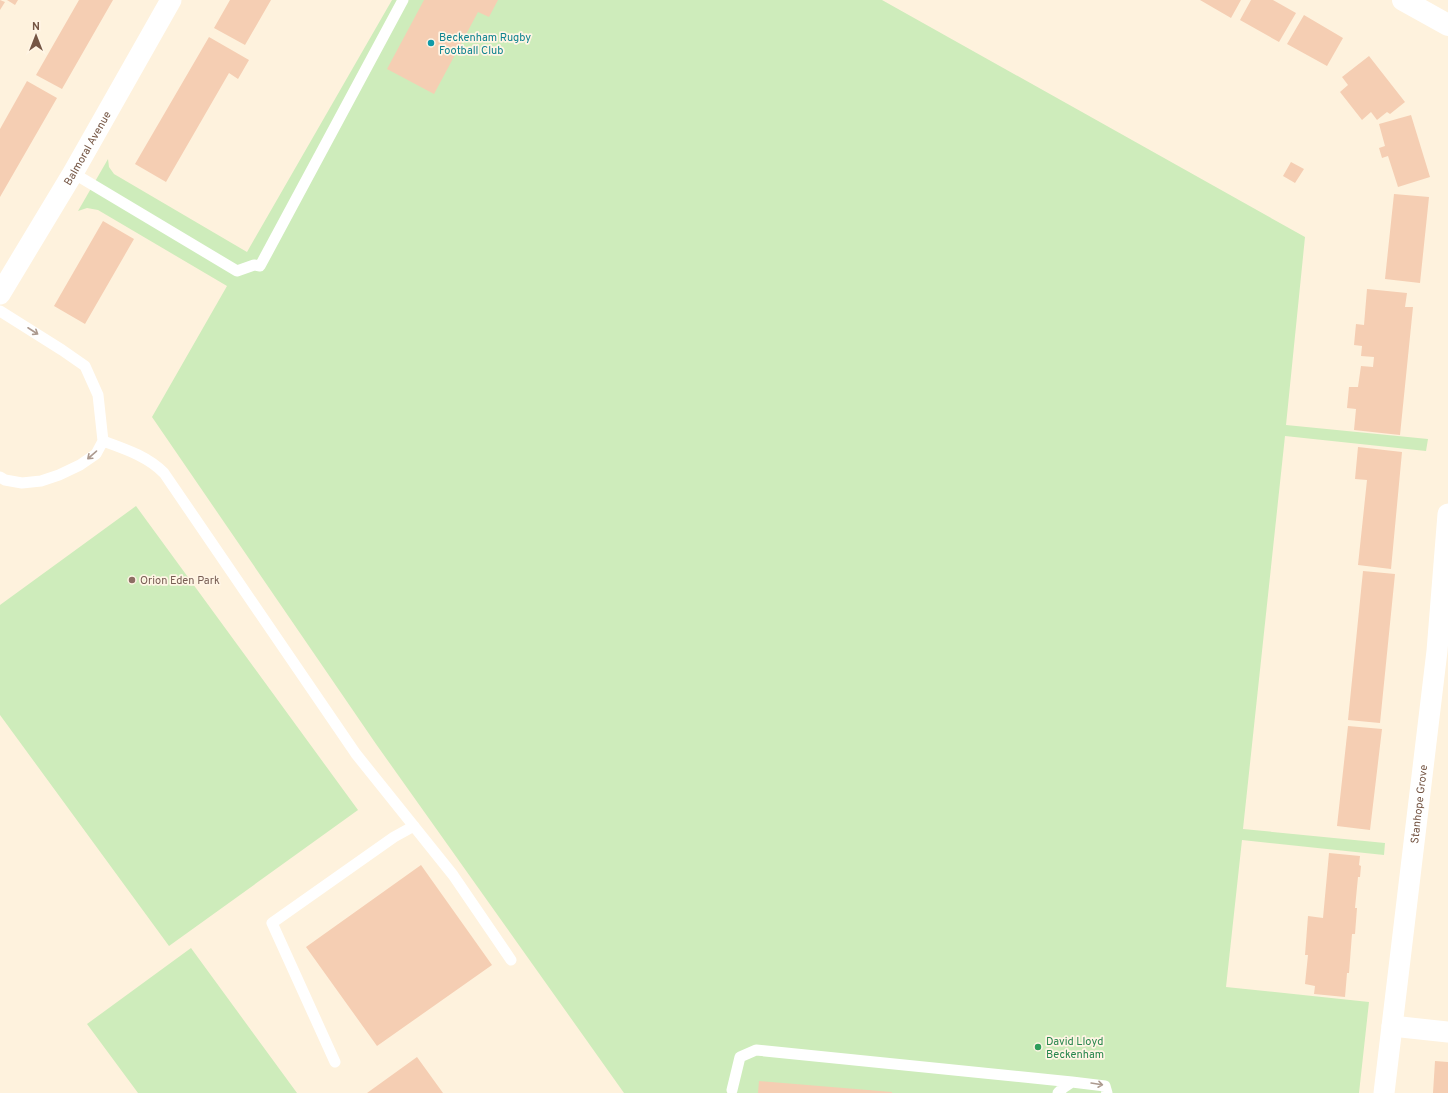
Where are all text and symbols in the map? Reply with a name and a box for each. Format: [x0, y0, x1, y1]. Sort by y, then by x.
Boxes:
north arrow [16, 16, 56, 56]
text: N [32, 20, 40, 34]
place label: Beckenham Rugby Football Club [439, 31, 531, 58]
marker: Beckenham Rugby Football Club [426, 38, 436, 48]
street label: Balmoral Avenue [61, 109, 115, 188]
one-way arrow [27, 328, 39, 336]
one-way arrow [87, 451, 97, 460]
place label: Orion Eden Park [140, 574, 220, 588]
marker: Orion Eden Park [127, 575, 137, 585]
street label: Stanhope Grove [1408, 764, 1431, 844]
place label: David Lloyd Beckenham [1046, 1035, 1104, 1062]
marker: David Lloyd Beckenham [1033, 1042, 1043, 1052]
one-way arrow [1090, 1081, 1103, 1089]

